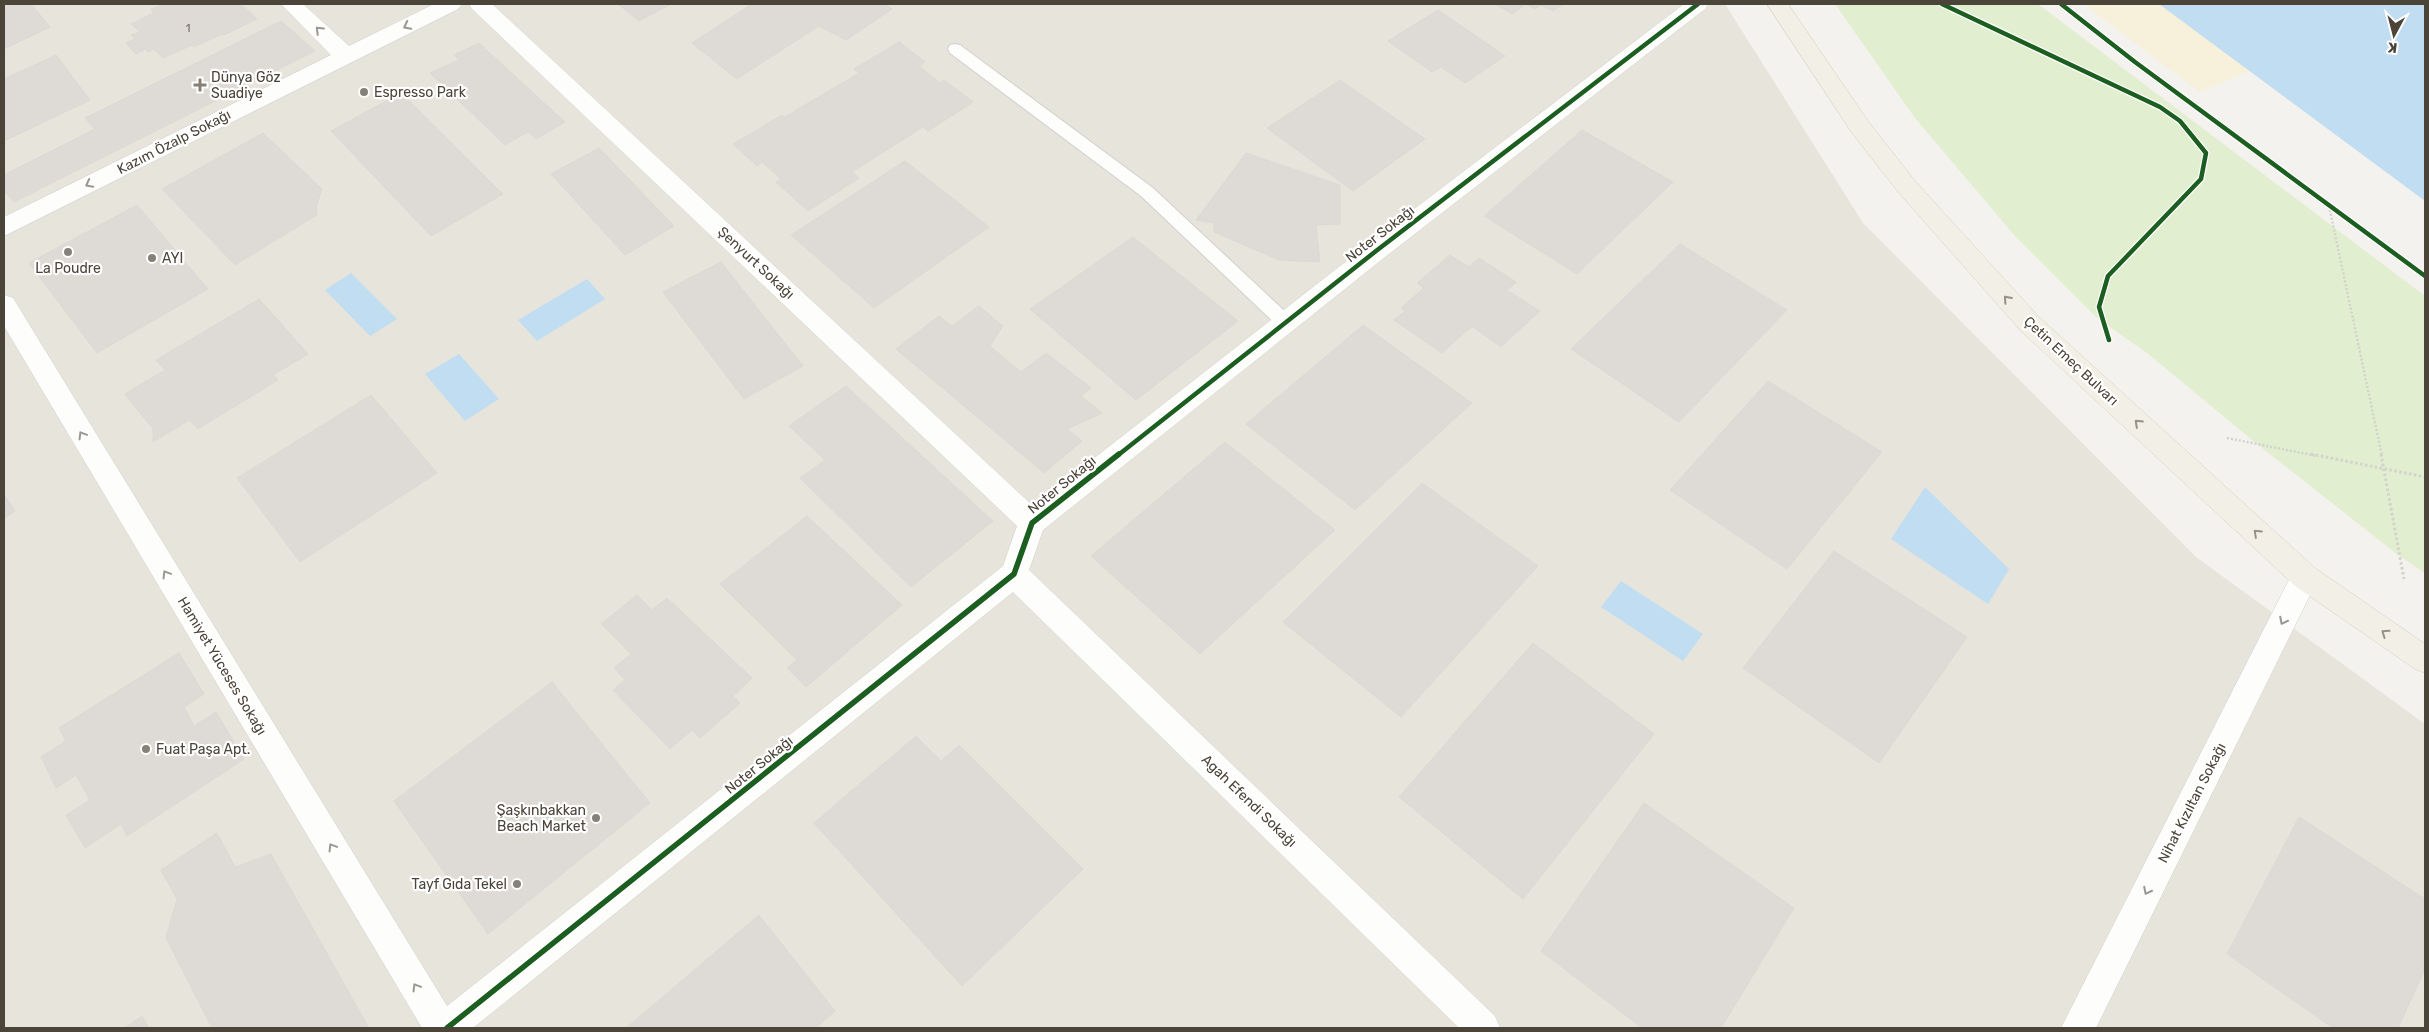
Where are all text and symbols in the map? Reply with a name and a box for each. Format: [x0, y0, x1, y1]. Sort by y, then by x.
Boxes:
north arrow [2369, 10, 2419, 60]
one-way arrow [403, 20, 412, 30]
house number: 1 [186, 22, 190, 35]
one-way arrow [315, 27, 324, 36]
text: K [2386, 38, 2398, 56]
place label: Dünya Göz Suadiye [211, 69, 281, 102]
marker: Dünya Göz Suadiye [193, 78, 207, 92]
place label: Espresso Park [374, 84, 467, 101]
marker: Espresso Park [358, 86, 370, 98]
street label: Kazım Özalp Sokağı [114, 106, 234, 178]
one-way arrow [86, 178, 95, 188]
street label: Noter Sokağı [1342, 202, 1418, 266]
street label: Şenyurt Sokağı [714, 223, 798, 303]
marker: La Poudre [62, 246, 74, 258]
place label: AYI [162, 250, 183, 267]
marker: AYI [146, 252, 158, 264]
place label: La Poudre [35, 260, 101, 277]
one-way arrow [2004, 296, 2013, 305]
street label: Çetin Emeç Bulvarı [2020, 313, 2122, 409]
one-way arrow [2134, 420, 2143, 429]
one-way arrow [79, 431, 89, 440]
street label: Noter Sokağı [1024, 452, 1100, 518]
one-way arrow [2254, 530, 2263, 539]
one-way arrow [163, 570, 173, 579]
street label: Hamiyet Yüceses Sokağı [174, 594, 270, 738]
one-way arrow [2279, 616, 2289, 625]
one-way arrow [2381, 630, 2391, 639]
street label: Noter Sokağı [721, 732, 797, 798]
street label: Nihat Kızıltan Sokağı [2154, 740, 2230, 866]
place label: Fuat Paşa Apt. [156, 741, 250, 758]
marker: Fuat Paşa Apt. [140, 743, 152, 755]
street label: Agah Efendi Sokağı [1198, 751, 1300, 851]
place label: Şaşkınbakkan Beach Market [497, 802, 587, 835]
marker: Şaşkınbakkan Beach Market [590, 812, 602, 824]
one-way arrow [328, 844, 338, 853]
place label: Tayf Gıda Tekel [412, 876, 507, 893]
marker: Tayf Gıda Tekel [511, 878, 523, 890]
one-way arrow [2143, 886, 2153, 895]
one-way arrow [413, 983, 422, 992]

